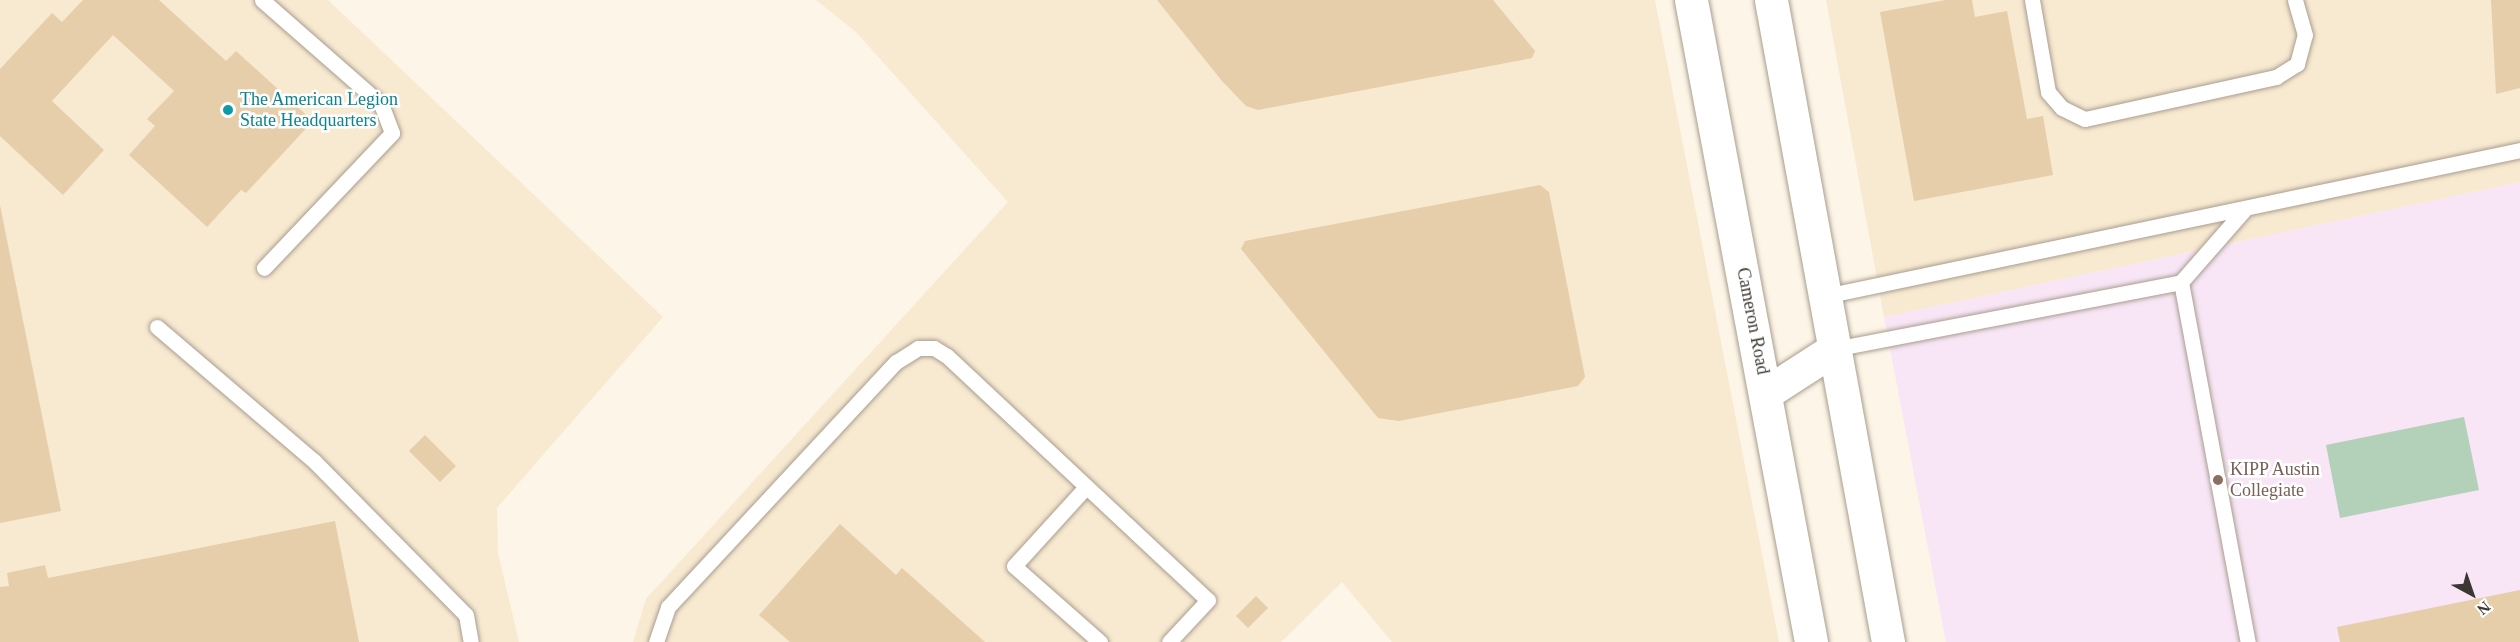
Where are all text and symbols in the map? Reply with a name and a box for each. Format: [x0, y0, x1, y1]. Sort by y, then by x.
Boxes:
place label: The American Legion State Headquarters [240, 89, 399, 132]
marker: The American Legion State Headquarters [221, 103, 235, 117]
street label: Cameron Road [1732, 266, 1774, 376]
place label: KIPP Austin Collegiate [2230, 459, 2322, 502]
marker: KIPP Austin Collegiate [2211, 473, 2225, 487]
north arrow [2442, 564, 2502, 624]
text: N [2474, 598, 2494, 618]

